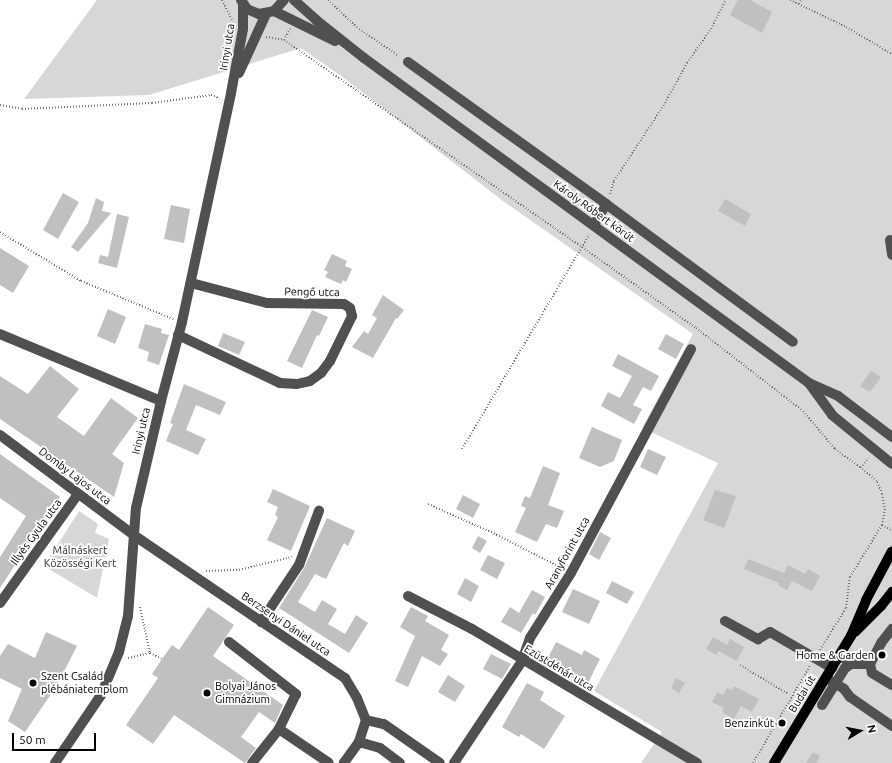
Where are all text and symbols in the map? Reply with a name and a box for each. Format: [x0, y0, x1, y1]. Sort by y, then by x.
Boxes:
street label: Irinyi utca [217, 22, 237, 72]
street label: Károly Róbert körút [551, 177, 637, 245]
street label: Pengő utca [284, 285, 340, 299]
street label: Irinyi utca [129, 406, 153, 456]
street label: Domby Lajos utca [36, 445, 114, 507]
street label: Illyés Gyula utca [8, 496, 64, 568]
street label: Aranyforint utca [542, 515, 592, 591]
park label: Málnáskert Közösségi Kert [44, 544, 116, 570]
street label: Berzsenyi Dániel utca [239, 589, 333, 659]
street label: Ezüstdénár utca [522, 642, 596, 694]
place label: Home & Garden [796, 648, 874, 662]
marker: Home & Garden [877, 650, 887, 660]
place label: Szent Család plébániatemplom [41, 670, 128, 696]
street label: Budai út [786, 673, 818, 715]
marker: Szent Család plébániatemplom [28, 678, 38, 688]
place label: Bolyai János Gimnázium [215, 680, 276, 706]
marker: Bolyai János Gimnázium [202, 688, 212, 698]
north arrow [840, 711, 880, 751]
place label: Benzinkút [725, 716, 774, 730]
marker: Benzinkút [777, 718, 787, 728]
text: N [865, 724, 878, 734]
scale bar [14, 725, 98, 751]
text: 50 m [19, 733, 46, 746]

